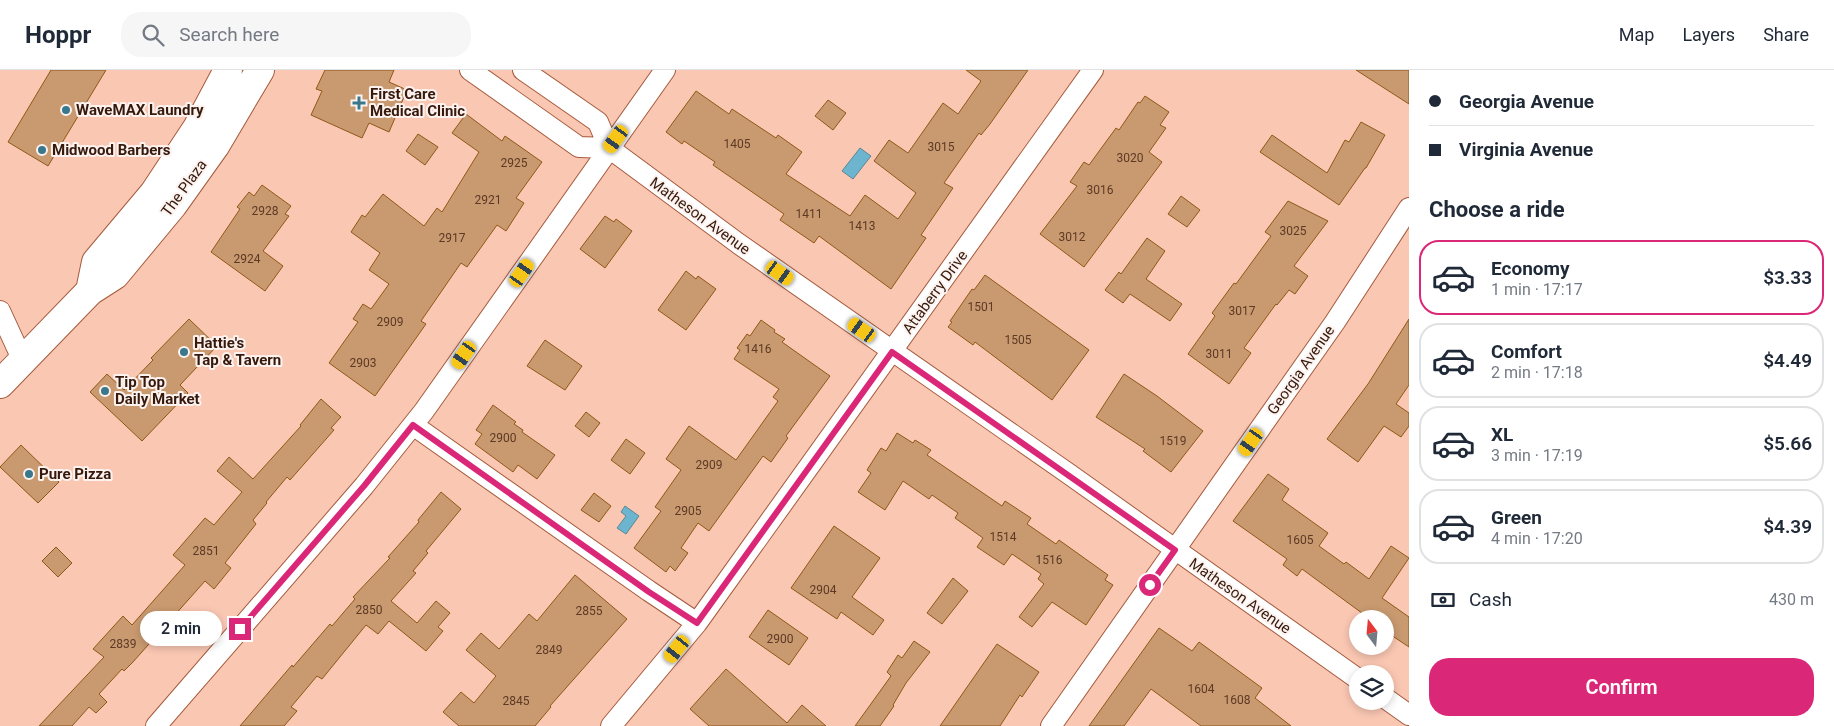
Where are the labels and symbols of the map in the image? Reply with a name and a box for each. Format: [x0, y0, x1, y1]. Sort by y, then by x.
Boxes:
place label: First Care Medical Clinic [370, 85, 465, 120]
marker: First Care Medical Clinic [352, 96, 366, 110]
place label: WaveMAX Laundry [76, 101, 204, 119]
marker: WaveMAX Laundry [60, 104, 72, 116]
car [601, 122, 630, 156]
house number: 1405 [724, 137, 751, 151]
house number: 3015 [928, 140, 955, 154]
place label: Midwood Barbers [52, 141, 171, 159]
marker: Midwood Barbers [36, 144, 48, 156]
house number: 3020 [1117, 151, 1144, 165]
street label: The Plaza [157, 156, 211, 220]
house number: 2925 [501, 156, 528, 170]
street label: Matheson Avenue [646, 174, 754, 258]
house number: 3016 [1087, 183, 1114, 197]
house number: 2921 [475, 193, 501, 207]
house number: 2928 [252, 204, 279, 218]
house number: 1411 [796, 207, 822, 221]
house number: 1413 [849, 219, 875, 233]
house number: 3025 [1280, 224, 1307, 238]
house number: 3012 [1059, 230, 1086, 244]
house number: 2917 [439, 231, 466, 245]
street label: Attaberry Drive [899, 247, 971, 337]
house number: 2924 [234, 252, 261, 266]
car [507, 256, 536, 290]
car [763, 258, 796, 288]
house number: 1501 [968, 300, 994, 314]
house number: 3017 [1229, 304, 1256, 318]
house number: 2909 [377, 315, 403, 329]
car [845, 315, 878, 345]
street label: Georgia Avenue [1264, 322, 1338, 418]
house number: 1505 [1005, 333, 1032, 347]
place label: Hattie's Tap & Tavern [194, 334, 281, 369]
car [449, 338, 478, 372]
house number: 1416 [745, 342, 772, 356]
marker: Hattie's Tap & Tavern [178, 346, 190, 358]
house number: 3011 [1206, 347, 1232, 361]
house number: 2903 [350, 356, 376, 370]
place label: Tip Top Daily Market [115, 373, 200, 408]
marker: Tip Top Daily Market [99, 385, 111, 397]
car [1236, 425, 1265, 459]
house number: 2900 [490, 431, 517, 445]
house number: 1519 [1160, 434, 1186, 448]
house number: 2909 [696, 458, 722, 472]
place label: Pure Pizza [39, 465, 111, 483]
marker: Pure Pizza [23, 468, 35, 480]
house number: 2905 [675, 504, 702, 518]
house number: 1514 [990, 530, 1017, 544]
house number: 1605 [1287, 533, 1314, 547]
house number: 2851 [193, 544, 219, 558]
house number: 1516 [1036, 553, 1063, 567]
street label: Matheson Avenue [1186, 554, 1294, 638]
route start [1139, 574, 1161, 596]
house number: 2904 [810, 583, 837, 597]
house number: 2850 [356, 603, 383, 617]
house number: 2855 [576, 604, 603, 618]
north arrow [1349, 610, 1394, 655]
callout: 2 min [140, 612, 222, 646]
route end [229, 618, 251, 640]
house number: 2900 [767, 632, 794, 646]
car [661, 633, 692, 665]
house number: 2839 [110, 637, 136, 651]
house number: 2849 [536, 643, 562, 657]
house number: 1604 [1188, 682, 1215, 696]
house number: 1608 [1224, 693, 1251, 707]
house number: 2845 [503, 694, 530, 708]

